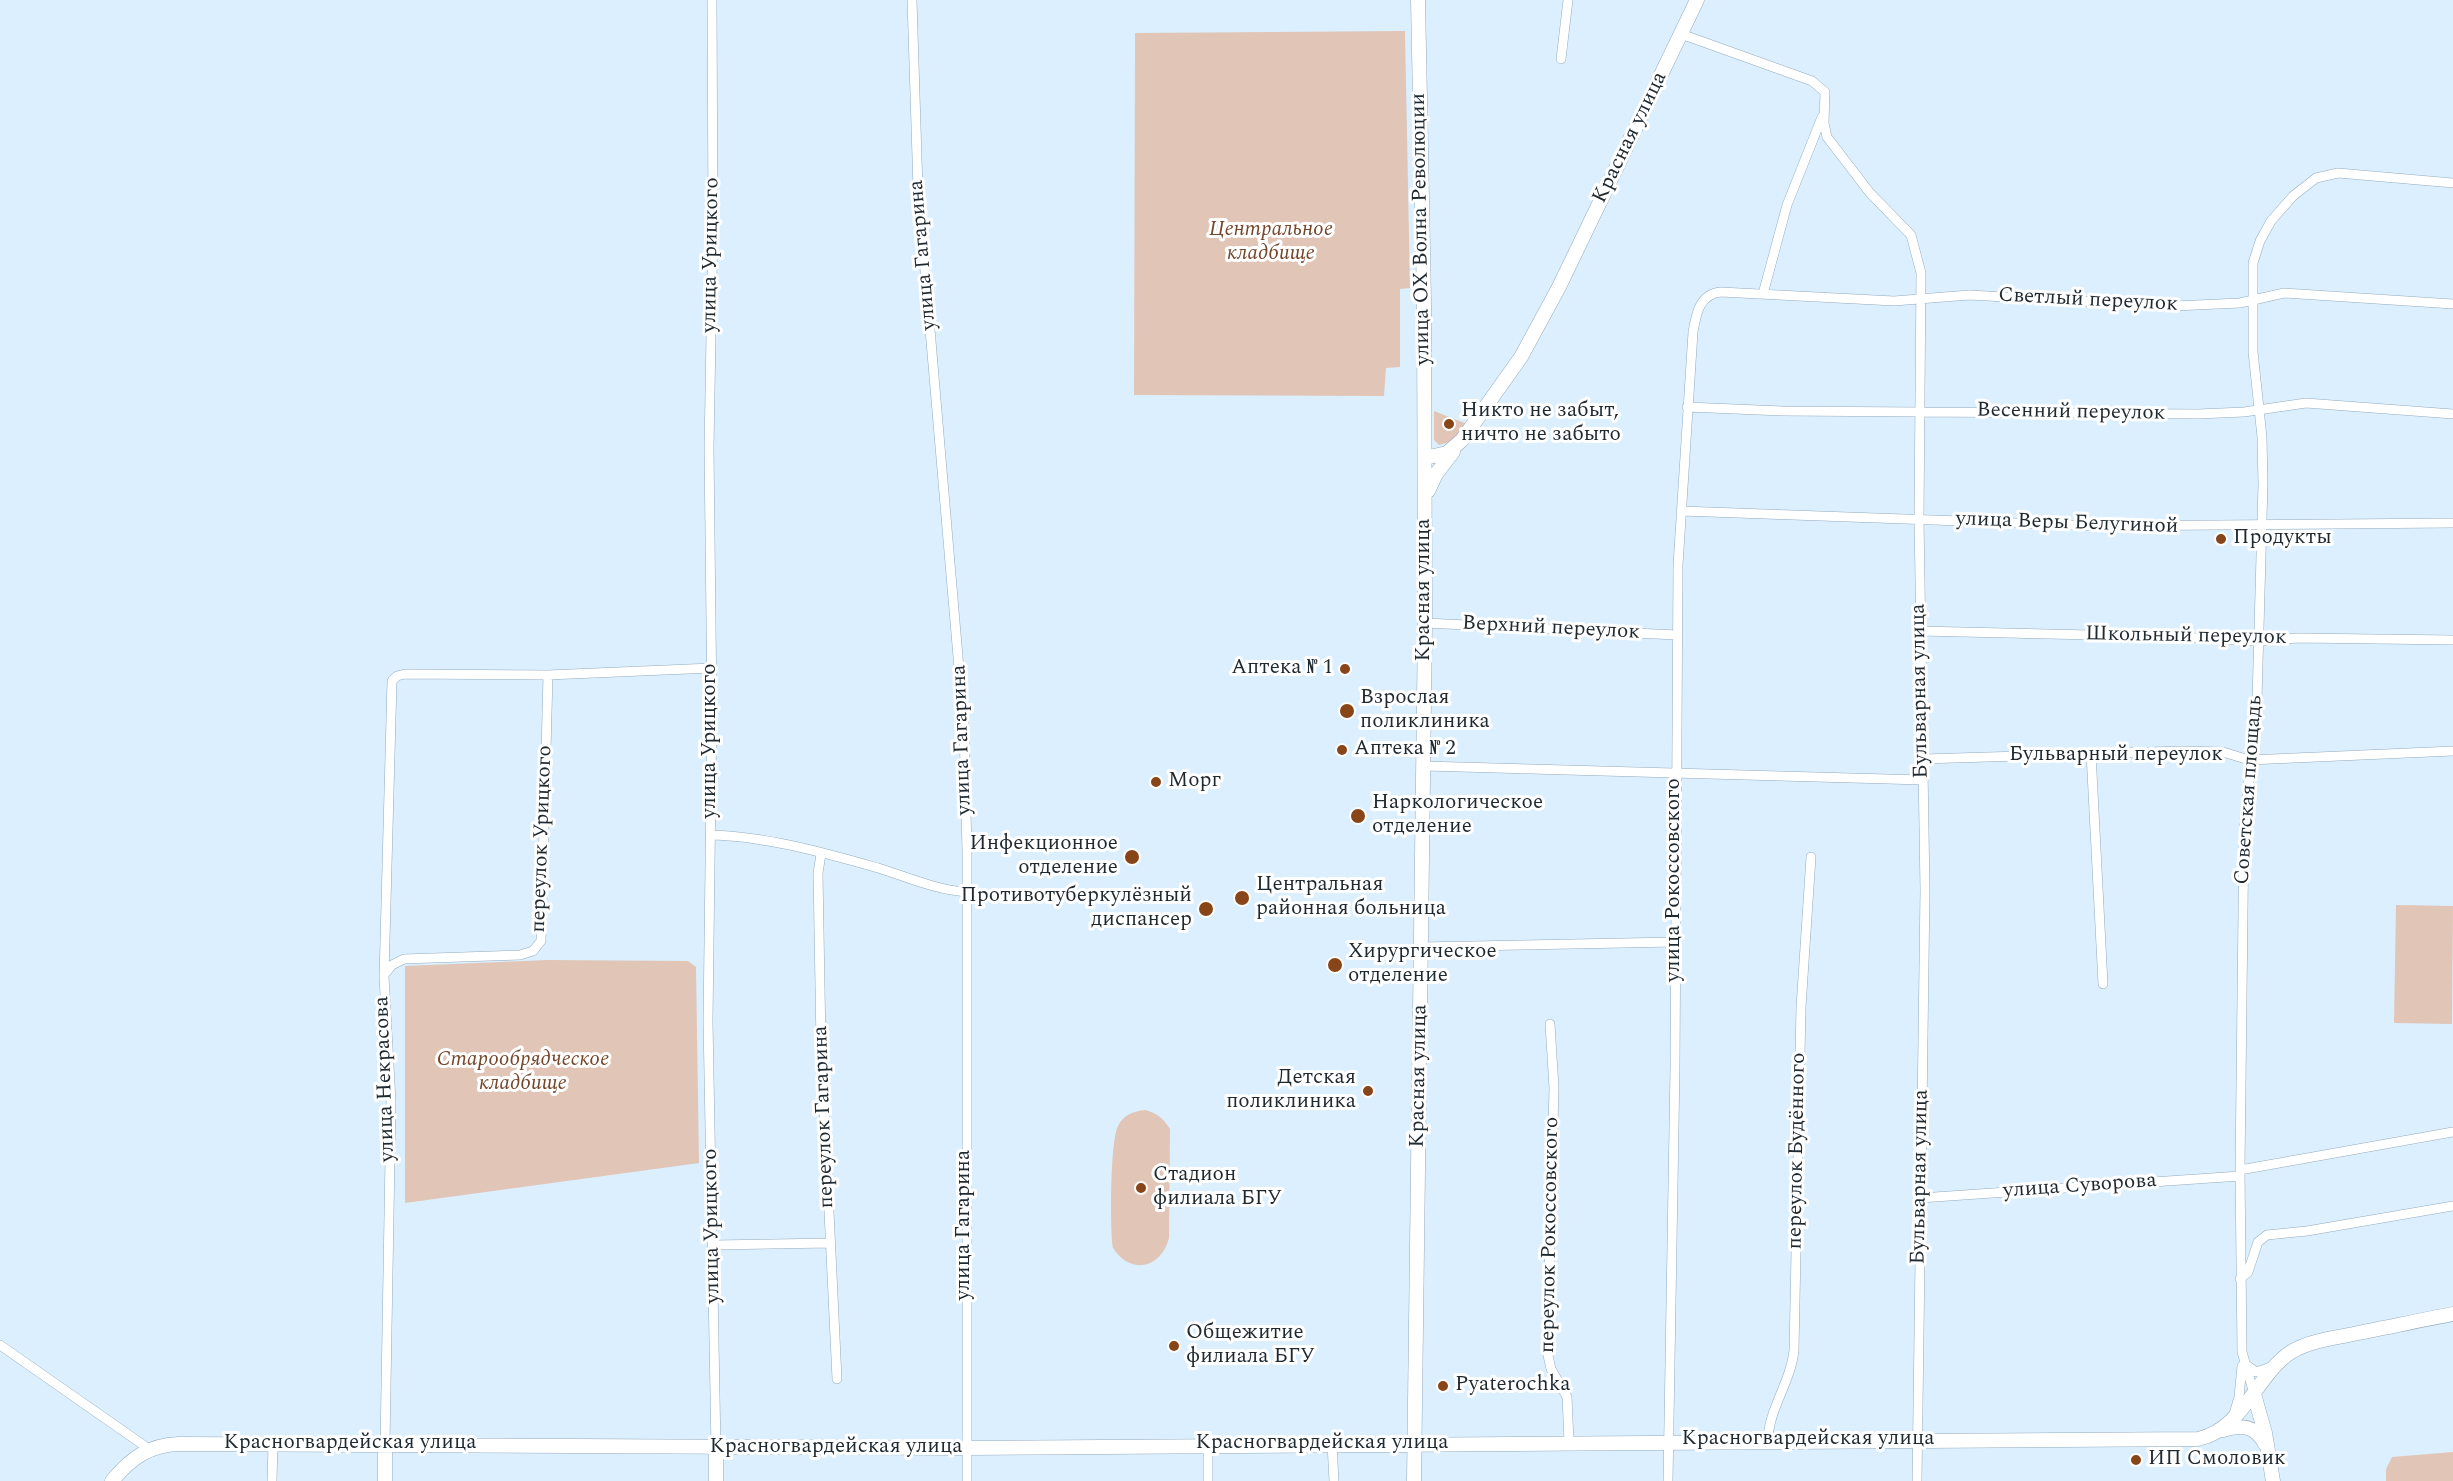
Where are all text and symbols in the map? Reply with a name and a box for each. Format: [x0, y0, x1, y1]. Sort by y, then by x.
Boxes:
street label: Красная улица [1588, 68, 1674, 208]
street label: улица ОХ Волна Революции [1407, 93, 1437, 365]
street label: улица Урицкого [698, 177, 726, 333]
street label: улица Гагарина [905, 179, 943, 331]
park label: Центральное кладбище [1209, 218, 1333, 268]
street label: Светлый переулок [1998, 284, 2178, 318]
place label: Никто не забыт, ничто не забыто [1461, 399, 1621, 449]
street label: Весенний переулок [1976, 399, 2166, 427]
marker: Никто не забыт, ничто не забыто [1442, 417, 1456, 431]
street label: улица Веры Белугиной [1955, 508, 2179, 540]
street label: Красная улица [1412, 518, 1438, 662]
place label: Продукты [2233, 526, 2332, 552]
marker: Продукты [2214, 532, 2228, 546]
street label: Бульварная улица [1907, 603, 1935, 779]
street label: Верхний переулок [1461, 612, 1641, 646]
street label: Школьный переулок [2085, 623, 2287, 651]
place label: Аптека № 1 [1231, 656, 1333, 682]
marker: Аптека № 1 [1338, 662, 1352, 676]
street label: улица Урицкого [698, 663, 724, 819]
street label: улица Гагарина [948, 664, 978, 816]
place label: Взрослая поликлиника [1360, 686, 1490, 736]
street label: Советская площадь [2231, 694, 2269, 886]
marker: Взрослая поликлиника [1338, 702, 1356, 720]
place label: Аптека № 2 [1354, 737, 1456, 763]
marker: Аптека № 2 [1335, 743, 1349, 757]
street label: Бульварный переулок [2009, 743, 2223, 769]
street label: переулок Урицкого [527, 745, 559, 933]
place label: Морг [1168, 769, 1221, 795]
marker: Морг [1149, 775, 1163, 789]
street label: улица Рокоссовского [1662, 778, 1688, 982]
place label: Наркологическое отделение [1372, 791, 1543, 841]
marker: Наркологическое отделение [1349, 807, 1367, 825]
place label: Инфекционное отделение [969, 832, 1118, 882]
marker: Инфекционное отделение [1123, 848, 1141, 866]
place label: Центральная районная больница [1256, 873, 1446, 923]
place label: Противотуберкулёзный диспансер [960, 884, 1192, 934]
marker: Центральная районная больница [1233, 889, 1251, 907]
marker: Противотуберкулёзный диспансер [1197, 900, 1215, 918]
place label: Хирургическое отделение [1348, 940, 1497, 990]
marker: Хирургическое отделение [1326, 956, 1344, 974]
street label: улица Некрасова [371, 996, 401, 1162]
street label: Красная улица [1406, 1004, 1434, 1148]
street label: переулок Гагарина [809, 1025, 841, 1209]
park label: Старообрядческое кладбище [437, 1048, 609, 1098]
street label: переулок Будённого [1784, 1052, 1812, 1250]
place label: Детская поликлиника [1226, 1066, 1356, 1116]
marker: Детская поликлиника [1361, 1084, 1375, 1098]
street label: Бульварная улица [1907, 1089, 1935, 1265]
street label: переулок Рокоссовского [1536, 1117, 1566, 1353]
street label: улица Урицкого [699, 1148, 727, 1304]
street label: улица Гагарина [952, 1150, 978, 1300]
place label: Стадион филиала БГУ [1153, 1163, 1282, 1213]
street label: улица Суворова [2002, 1169, 2158, 1205]
marker: Стадион филиала БГУ [1134, 1181, 1148, 1195]
place label: Общежитие филиала БГУ [1186, 1321, 1315, 1371]
marker: Общежитие филиала БГУ [1167, 1339, 1181, 1353]
place label: Pyaterochka [1455, 1373, 1570, 1399]
marker: Pyaterochka [1436, 1379, 1450, 1393]
street label: Красногвардейская улица [1682, 1427, 1934, 1453]
street label: Красногвардейская улица [224, 1431, 476, 1457]
street label: Красногвардейская улица [1196, 1431, 1448, 1457]
street label: Красногвардейская улица [710, 1435, 962, 1461]
place label: ИП Смоловик [2148, 1447, 2286, 1473]
marker: ИП Смоловик [2129, 1453, 2143, 1467]

